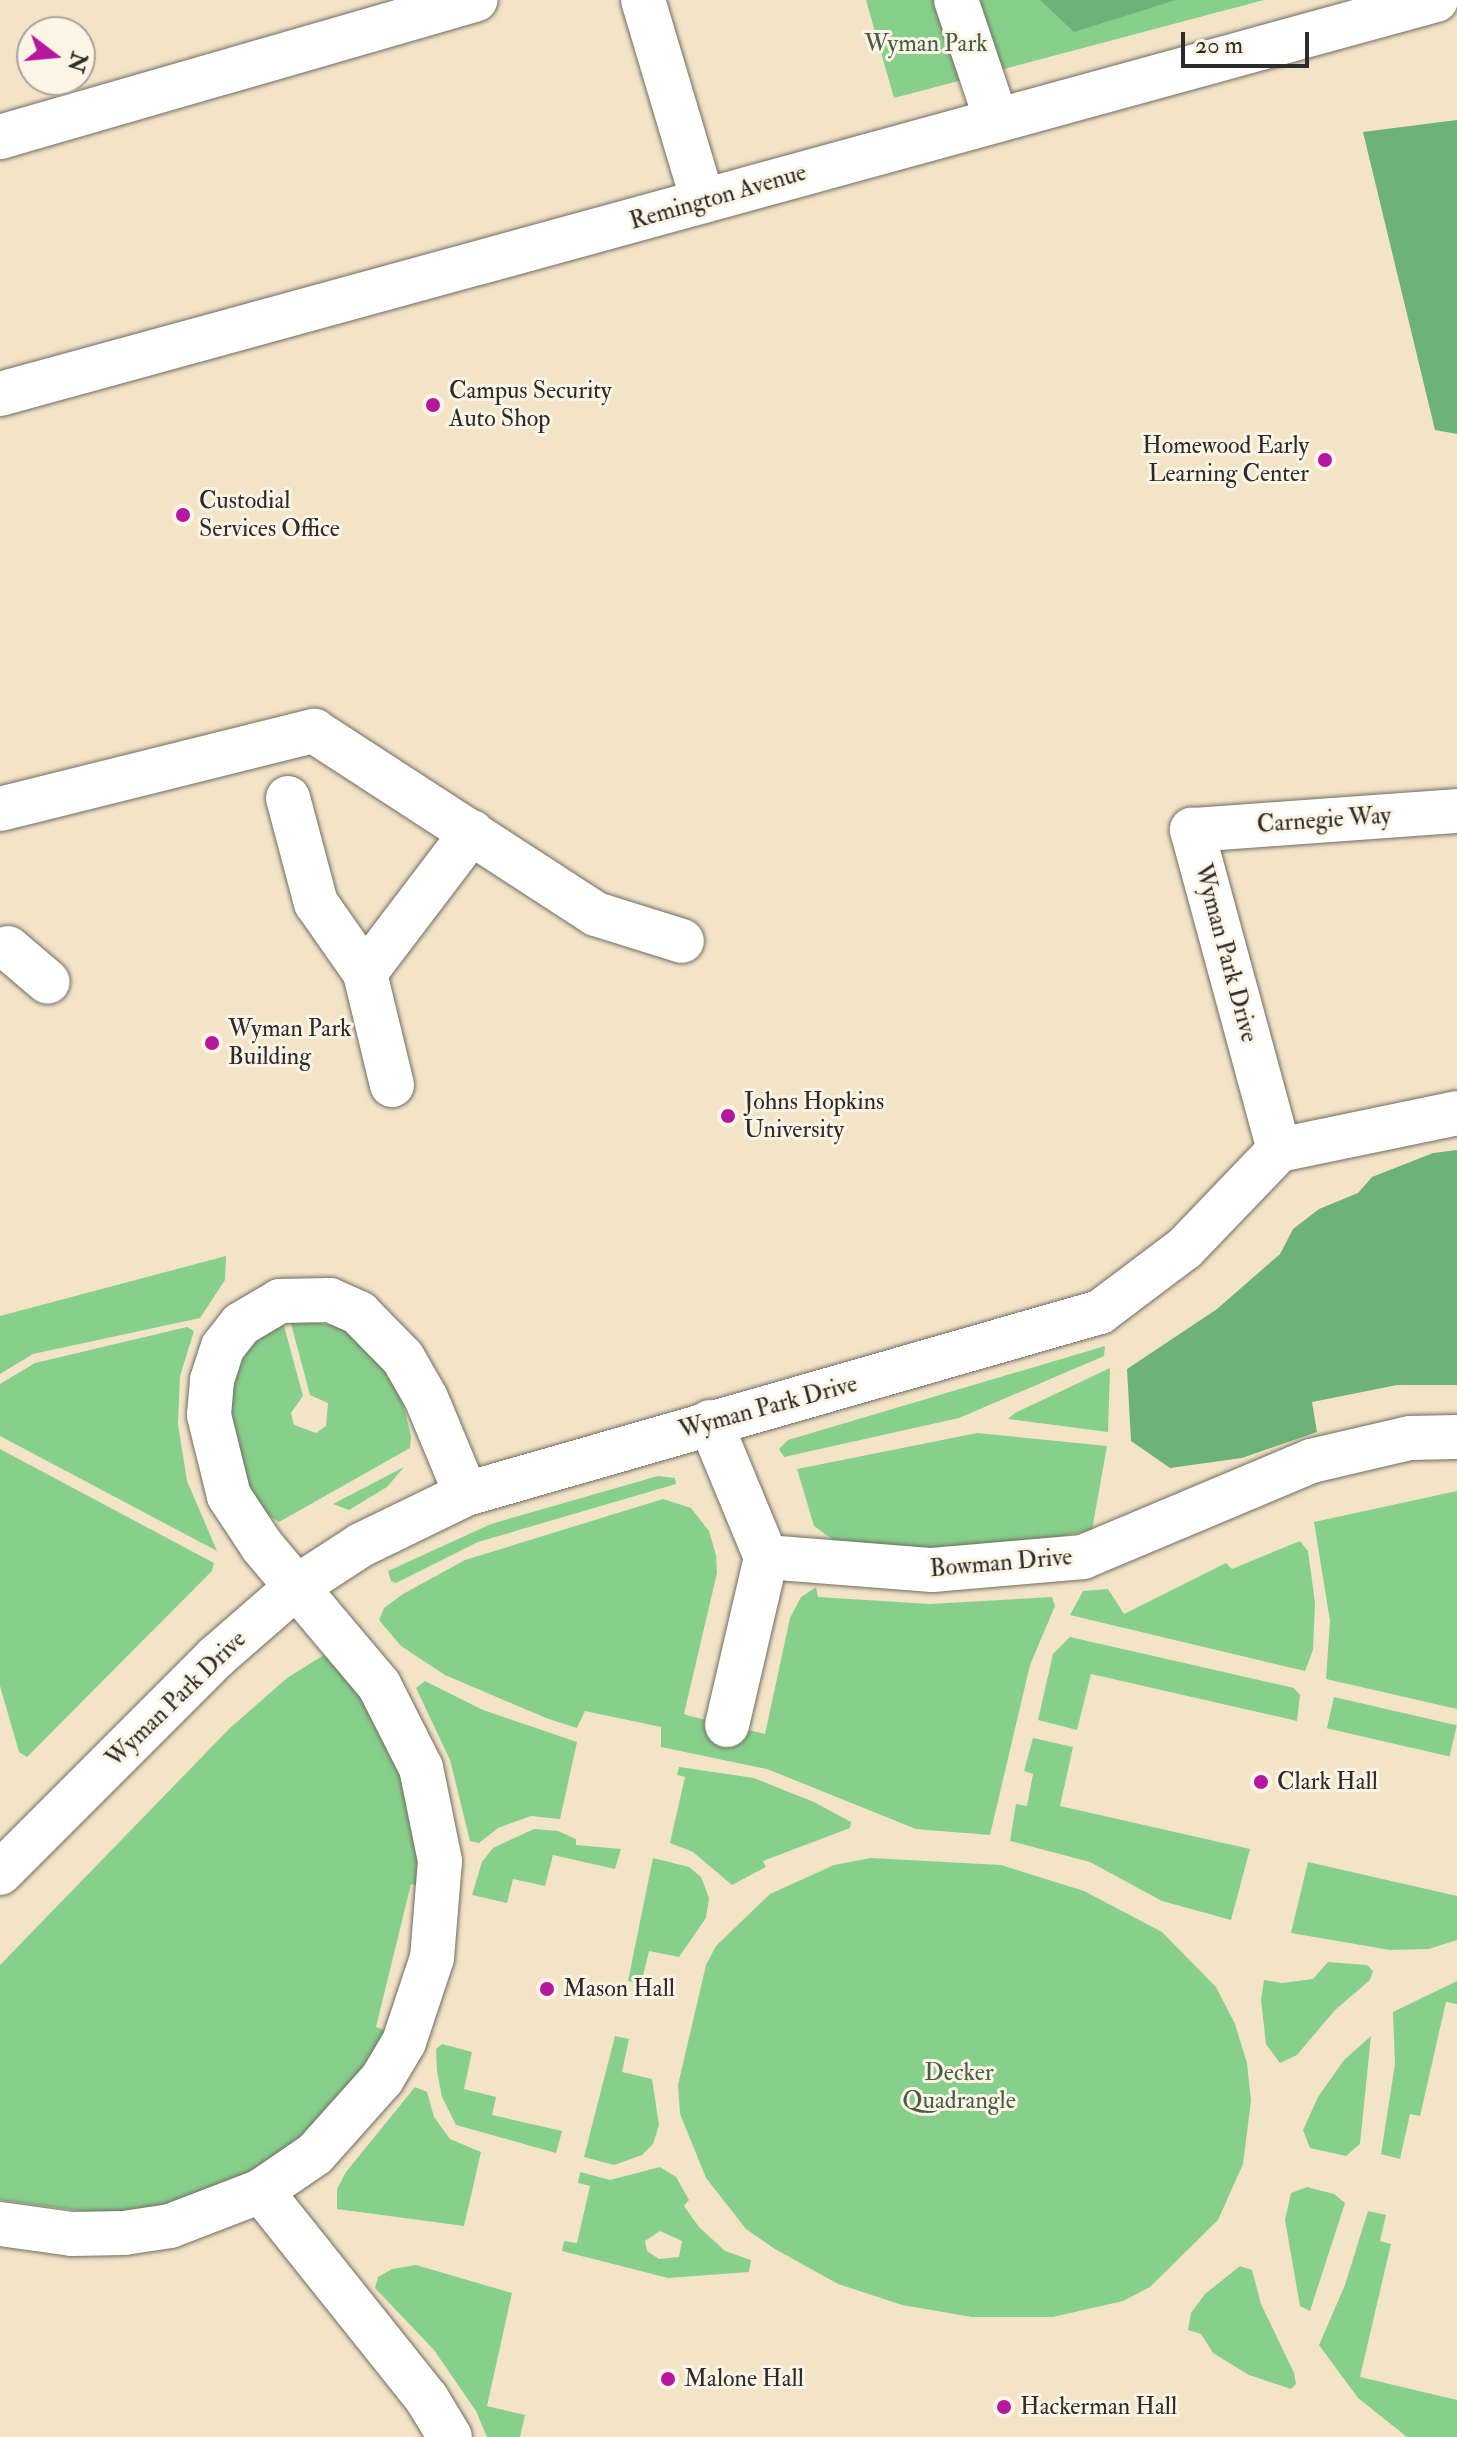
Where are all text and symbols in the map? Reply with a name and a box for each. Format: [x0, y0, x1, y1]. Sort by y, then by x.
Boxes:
north arrow [16, 16, 96, 96]
scale bar [1185, 16, 1313, 66]
park label: Wyman Park [864, 30, 988, 58]
text: 20 m [1195, 30, 1243, 61]
text: N [61, 49, 93, 75]
street label: Remington Avenue [626, 158, 810, 236]
place label: Campus Security Auto Shop [449, 377, 612, 433]
marker: Campus Security Auto Shop [424, 396, 442, 414]
place label: Homewood Early Learning Center [1142, 432, 1309, 488]
marker: Homewood Early Learning Center [1316, 451, 1334, 469]
place label: Custodial Services Office [199, 487, 340, 543]
marker: Custodial Services Office [174, 506, 192, 524]
street label: Carnegie Way [1256, 801, 1392, 839]
street label: Wyman Park Drive [1188, 861, 1264, 1045]
place label: Wyman Park Building [228, 1015, 352, 1071]
marker: Wyman Park Building [203, 1034, 221, 1052]
place label: Johns Hopkins University [744, 1088, 884, 1144]
marker: Johns Hopkins University [719, 1107, 737, 1125]
street label: Wyman Park Drive [676, 1369, 860, 1445]
street label: Bowman Drive [929, 1542, 1073, 1584]
street label: Wyman Park Drive [100, 1625, 252, 1773]
place label: Clark Hall [1277, 1768, 1378, 1796]
marker: Clark Hall [1252, 1773, 1270, 1791]
place label: Mason Hall [563, 1975, 675, 2003]
marker: Mason Hall [538, 1980, 556, 1998]
park label: Decker Quadrangle [902, 2059, 1016, 2115]
place label: Malone Hall [684, 2365, 804, 2393]
marker: Malone Hall [659, 2370, 677, 2388]
place label: Hackerman Hall [1020, 2393, 1177, 2421]
marker: Hackerman Hall [995, 2398, 1013, 2416]

